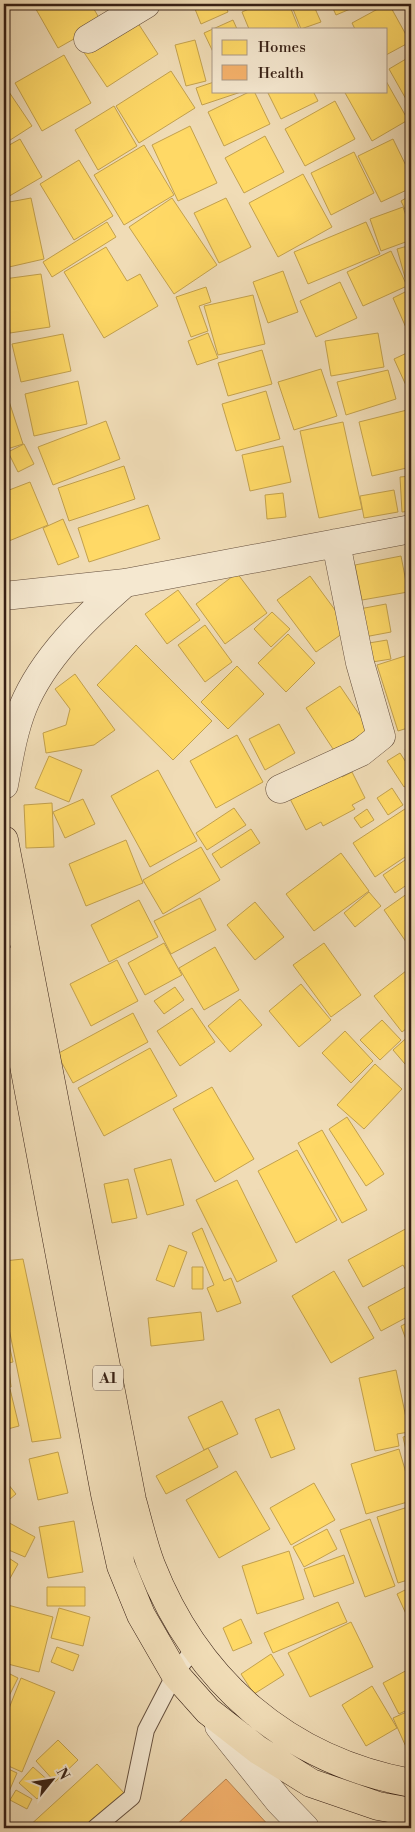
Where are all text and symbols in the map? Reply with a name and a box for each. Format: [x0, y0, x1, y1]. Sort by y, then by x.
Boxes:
legend [212, 28, 388, 92]
text: Homes [258, 38, 306, 57]
text: Health [258, 64, 304, 83]
road number: A1 [93, 1366, 123, 1390]
north arrow [28, 1754, 78, 1804]
text: N [52, 1765, 73, 1783]

